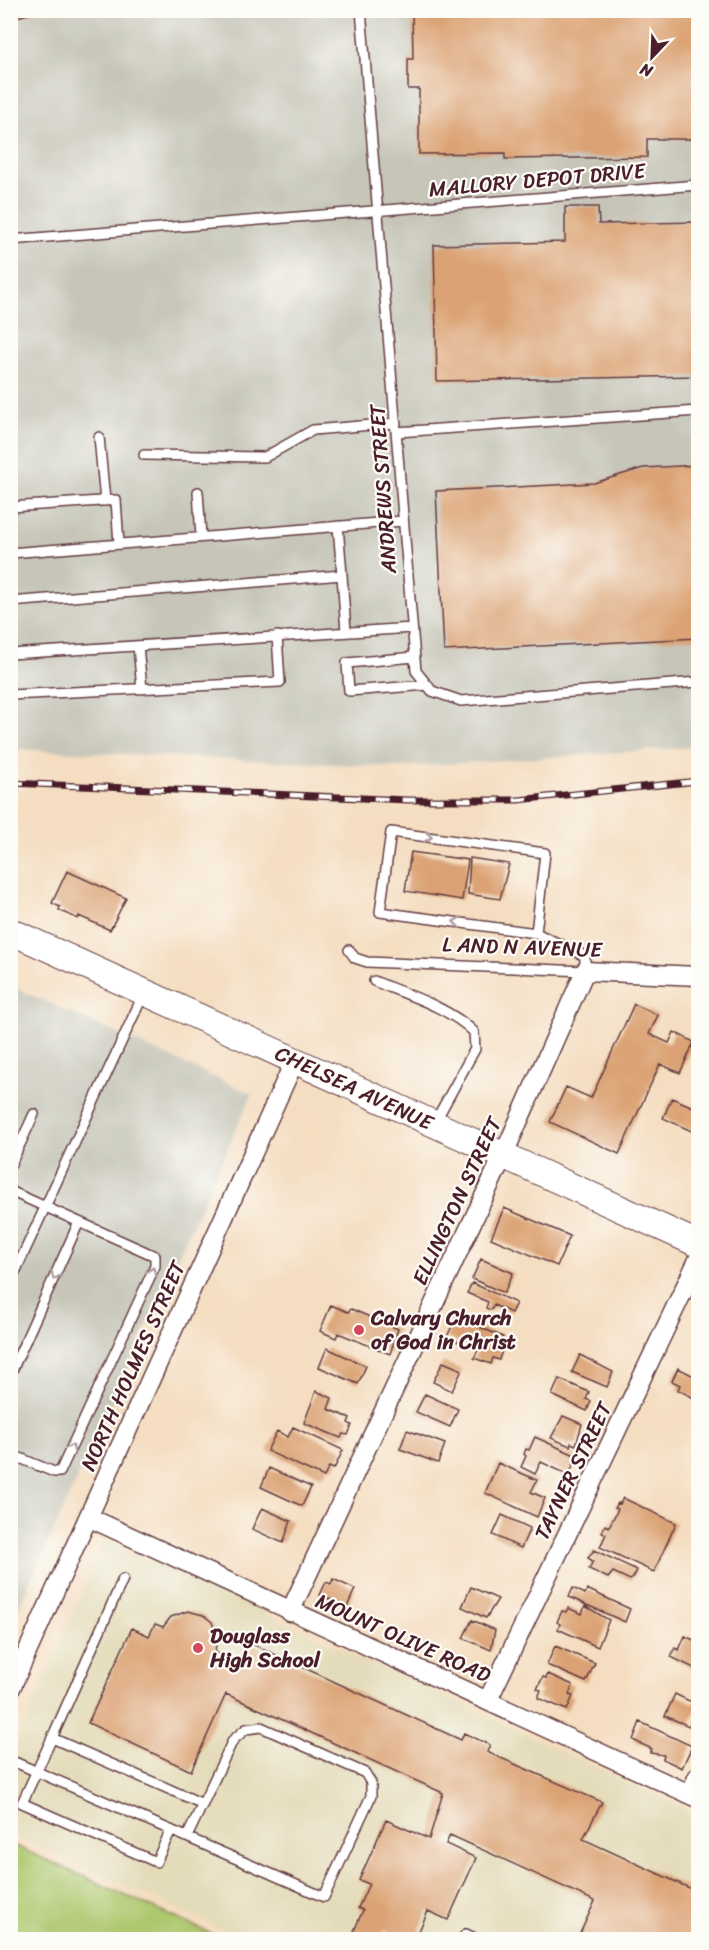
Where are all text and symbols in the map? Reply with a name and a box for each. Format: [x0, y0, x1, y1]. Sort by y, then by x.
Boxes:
north arrow [622, 27, 682, 87]
text: N [635, 54, 658, 86]
street label: MALLORY DEPOT DRIVE [427, 152, 648, 208]
street label: ANDREWS STREET [358, 402, 408, 576]
one-way arrow [423, 831, 433, 843]
one-way arrow [452, 917, 462, 929]
street label: L AND N AVENUE [441, 925, 604, 969]
street label: CHELSEA AVENUE [269, 1035, 441, 1142]
street label: ELLINGTON STREET [401, 1109, 513, 1292]
street label: NORTH HOLMES STREET [70, 1253, 197, 1477]
one-way arrow [144, 1266, 157, 1277]
one-way arrow [51, 1269, 63, 1280]
place label: Calvary Church of God in Christ [370, 1299, 516, 1361]
marker: Calvary Church of God in Christ [352, 1323, 366, 1337]
street label: TAYNER STREET [523, 1394, 624, 1547]
one-way arrow [64, 1444, 76, 1455]
street label: MOUNT OLIVE ROAD [309, 1582, 497, 1694]
place label: Douglass High School [209, 1617, 321, 1679]
marker: Douglass High School [191, 1641, 205, 1655]

